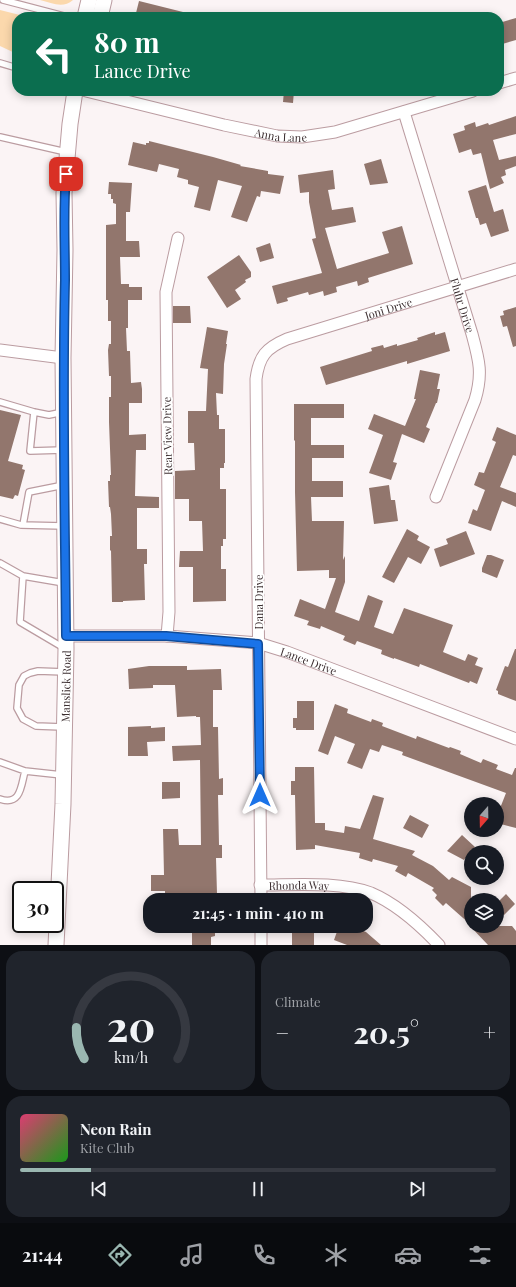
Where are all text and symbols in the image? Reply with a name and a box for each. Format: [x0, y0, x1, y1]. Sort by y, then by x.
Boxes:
text: 80 m [94, 23, 160, 60]
icon: left [28, 28, 80, 80]
text: Lance Drive [94, 59, 191, 83]
street label: Anna Lane [253, 124, 308, 145]
pin [49, 157, 83, 191]
icon: arrive [55, 163, 77, 185]
street label: Fluhr Drive [448, 276, 479, 335]
street label: Joni Drive [362, 294, 414, 323]
street label: Rear View Drive [159, 396, 175, 475]
street label: Dana Drive [251, 574, 266, 629]
street label: Lance Drive [279, 643, 340, 678]
street label: Manslick Road [57, 649, 73, 722]
position arrow [239, 774, 281, 816]
north arrow [464, 797, 504, 837]
map controls [464, 797, 504, 933]
button: search [464, 845, 504, 885]
street label: Rhonda Way [268, 877, 330, 893]
speed limit sign: 30 [12, 881, 64, 933]
button: layers [464, 893, 504, 933]
text: 21:45 · 1 min · 410 m [192, 903, 324, 923]
text: Climate [275, 993, 321, 1010]
text: 20 [106, 996, 155, 1051]
text: 20.5° [353, 1012, 419, 1052]
text: − [275, 1017, 289, 1047]
text: + [483, 1017, 496, 1047]
text: km/h [113, 1047, 148, 1066]
text: Neon Rain [80, 1119, 151, 1139]
text: Kite Club [80, 1139, 134, 1156]
icon: previous [88, 1178, 110, 1200]
icon: pause [247, 1178, 269, 1200]
icon: next [406, 1178, 428, 1200]
icon: directions [106, 1241, 134, 1269]
icon: music [178, 1241, 206, 1269]
icon: phone [250, 1241, 278, 1269]
icon: climate [322, 1241, 350, 1269]
icon: car [394, 1241, 422, 1269]
icon: filters [466, 1241, 494, 1269]
text: 21:44 [22, 1243, 63, 1267]

